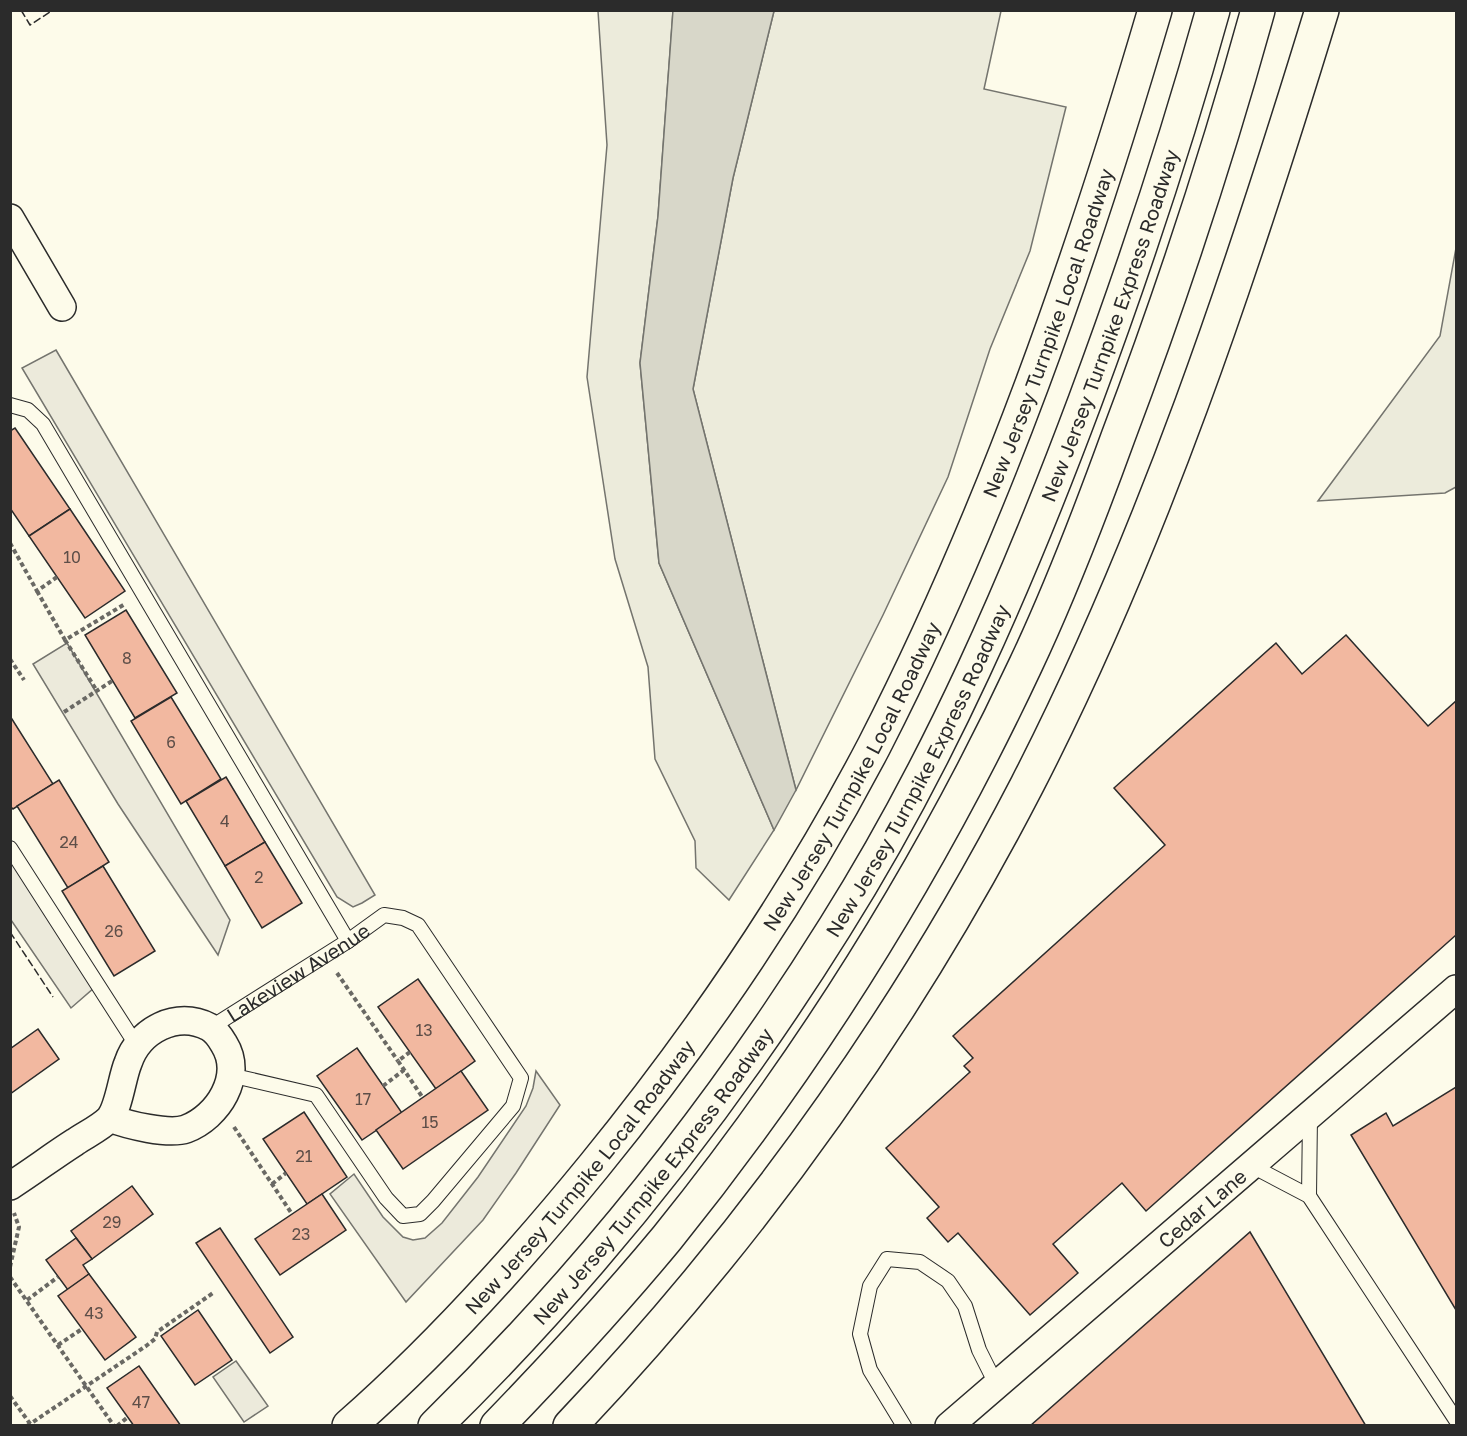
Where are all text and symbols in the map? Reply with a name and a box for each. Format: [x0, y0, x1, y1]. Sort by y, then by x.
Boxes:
street label: New Jersey Turnpike Express Roadway [1035, 146, 1183, 505]
street label: New Jersey Turnpike Local Roadway [977, 165, 1118, 501]
house number: 10 [63, 547, 81, 567]
street label: New Jersey Turnpike Express Roadway [820, 601, 1014, 941]
street label: New Jersey Turnpike Local Roadway [757, 618, 944, 935]
house number: 8 [122, 648, 132, 668]
house number: 6 [166, 732, 176, 752]
house number: 4 [220, 811, 230, 831]
house number: 24 [59, 832, 79, 852]
house number: 2 [254, 867, 264, 887]
street label: Lakeview Avenue [222, 918, 374, 1027]
house number: 26 [105, 921, 123, 941]
house number: 13 [415, 1020, 433, 1040]
street label: New Jersey Turnpike Express Roadway [527, 1023, 778, 1329]
street label: New Jersey Turnpike Local Roadway [459, 1035, 699, 1319]
house number: 17 [355, 1089, 371, 1109]
house number: 15 [421, 1112, 439, 1132]
house number: 21 [295, 1146, 313, 1166]
street label: Cedar Lane [1153, 1163, 1251, 1252]
house number: 29 [103, 1212, 121, 1232]
house number: 23 [292, 1224, 310, 1244]
house number: 43 [84, 1303, 104, 1323]
house number: 47 [132, 1392, 150, 1412]

